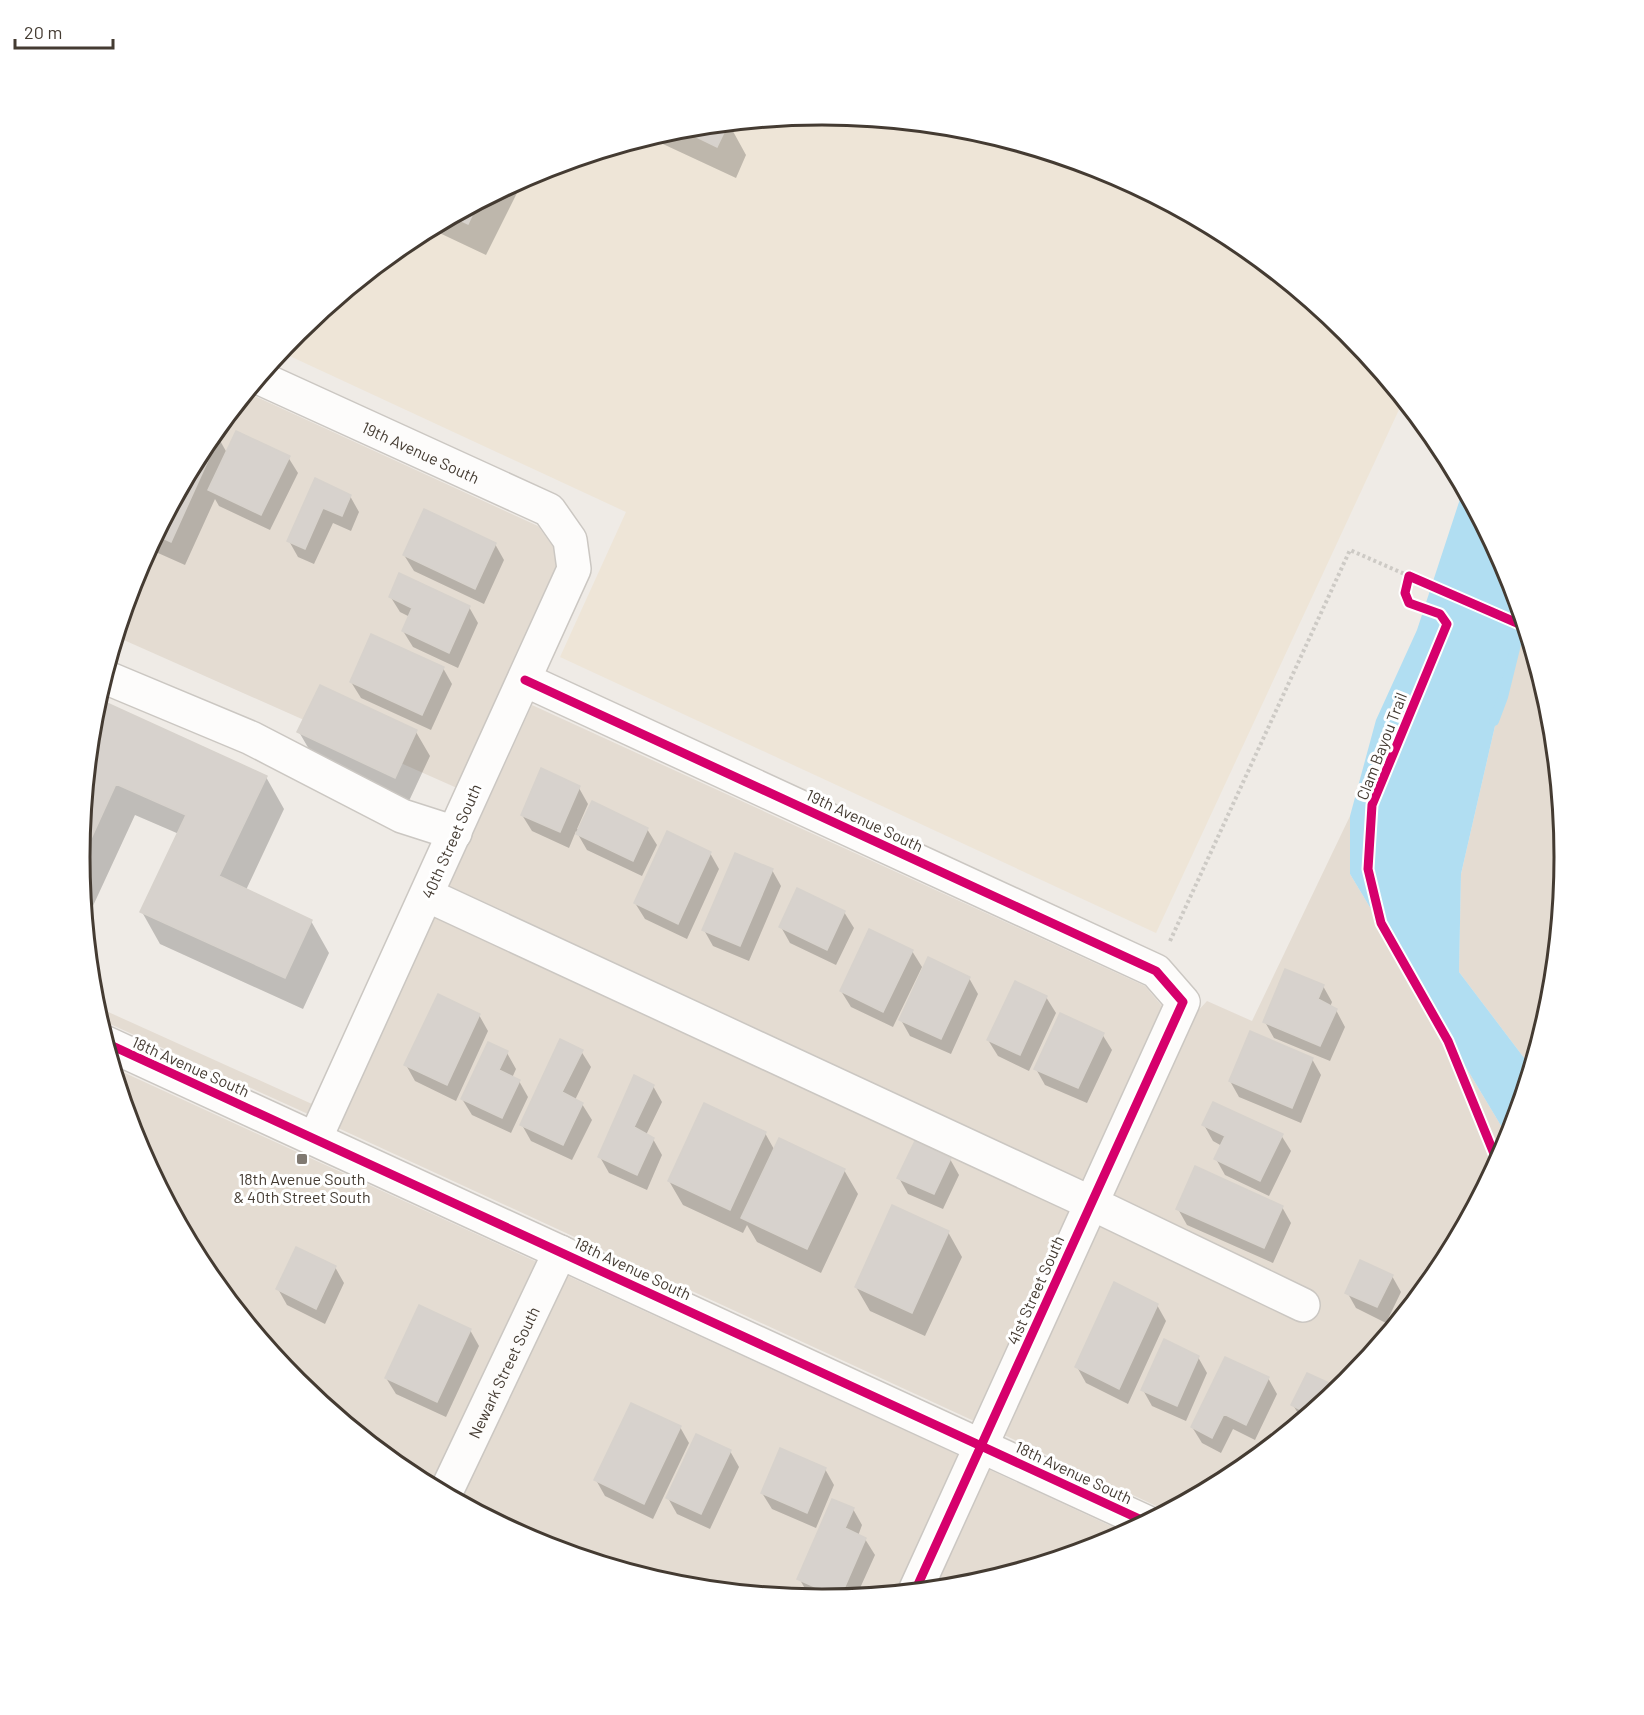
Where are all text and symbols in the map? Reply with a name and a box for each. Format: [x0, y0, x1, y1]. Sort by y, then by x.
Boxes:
scale bar [15, 12, 112, 50]
text: 20 m [24, 21, 62, 43]
street label: 19th Avenue South [359, 417, 483, 487]
street label: Clam Bayou Trail [1352, 690, 1410, 802]
street label: 40th Street South [417, 781, 485, 901]
street label: 19th Avenue South [804, 785, 926, 855]
street label: 18th Avenue South [129, 1032, 253, 1100]
marker: 18th Avenue South & 40th Street South [295, 1152, 309, 1166]
place label: 18th Avenue South & 40th Street South [233, 1169, 371, 1206]
street label: 41st Street South [1002, 1232, 1068, 1348]
street label: 18th Avenue South [572, 1233, 694, 1303]
street label: Newark Street South [463, 1303, 542, 1441]
street label: 18th Avenue South [1013, 1437, 1135, 1507]

